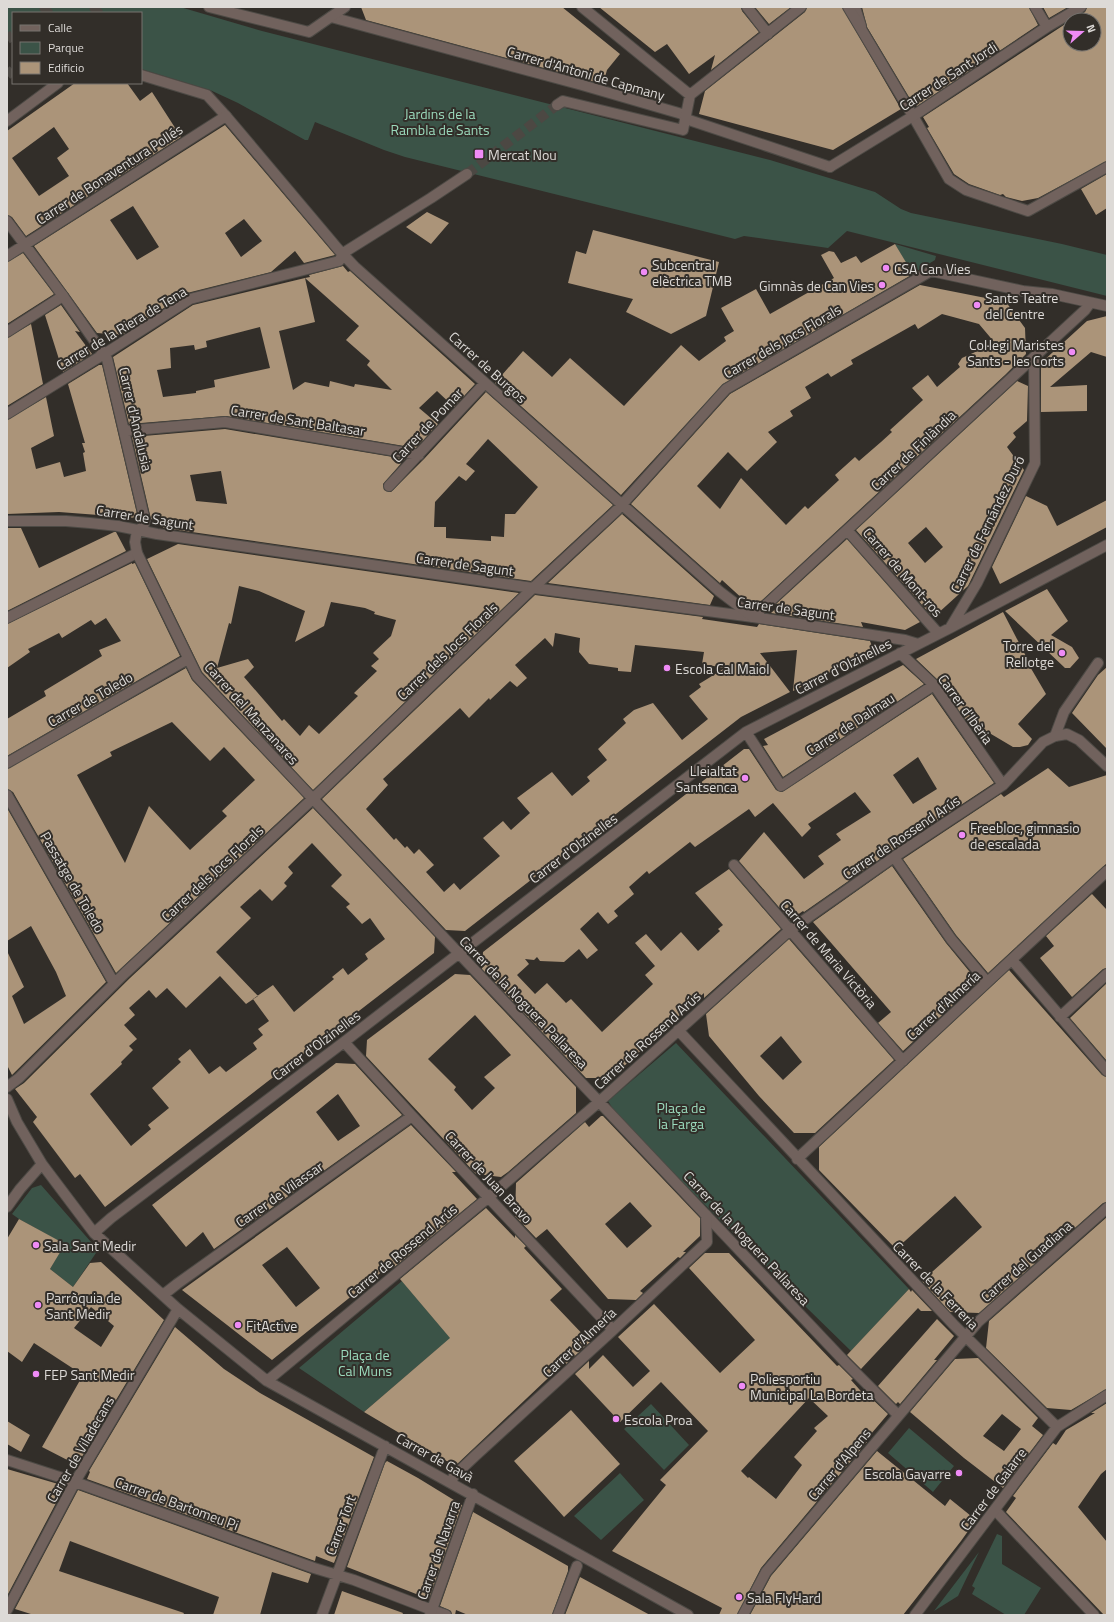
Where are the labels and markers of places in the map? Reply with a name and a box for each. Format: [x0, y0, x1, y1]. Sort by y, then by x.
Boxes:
place label: Mercat Nou [488, 144, 557, 165]
marker: Mercat Nou [473, 148, 485, 160]
place label: Subcentral elèctrica TMB [652, 254, 732, 291]
place label: CSA Can Vies [894, 258, 971, 279]
marker: CSA Can Vies [881, 263, 891, 273]
marker: Subcentral elèctrica TMB [639, 267, 649, 277]
place label: Gimnàs de Can Vies [759, 275, 874, 296]
marker: Gimnàs de Can Vies [877, 280, 887, 290]
place label: Sants Teatre del Centre [985, 287, 1058, 324]
marker: Sants Teatre del Centre [972, 300, 982, 310]
place label: Col·legi Maristes Sants - les Corts [967, 334, 1064, 371]
marker: Col·legi Maristes Sants - les Corts [1067, 347, 1077, 357]
place label: Torre del Rellotge [1003, 635, 1054, 672]
marker: Torre del Rellotge [1057, 648, 1067, 658]
place label: Escola Cal Maiol [675, 658, 769, 679]
marker: Escola Cal Maiol [662, 663, 672, 673]
place label: Lleialtat Santsenca [676, 760, 737, 797]
marker: Lleialtat Santsenca [740, 773, 750, 783]
place label: Freebloc, gimnasio de escalada [970, 817, 1080, 854]
marker: Freebloc, gimnasio de escalada [957, 830, 967, 840]
place label: Sala Sant Medir [44, 1235, 136, 1256]
marker: Sala Sant Medir [31, 1240, 41, 1250]
place label: Parròquia de Sant Medir [46, 1287, 121, 1324]
marker: Parròquia de Sant Medir [33, 1300, 43, 1310]
place label: FitActive [246, 1315, 297, 1336]
marker: FitActive [233, 1320, 243, 1330]
place label: FEP Sant Medir [44, 1364, 135, 1385]
place label: Poliesportiu Municipal La Bordeta [750, 1368, 874, 1405]
marker: FEP Sant Medir [31, 1369, 41, 1379]
marker: Poliesportiu Municipal La Bordeta [737, 1381, 747, 1391]
place label: Escola Proa [624, 1409, 692, 1430]
marker: Escola Proa [611, 1414, 621, 1424]
place label: Escola Gayarre [864, 1463, 951, 1484]
marker: Escola Gayarre [954, 1468, 964, 1478]
place label: Sala FlyHard [747, 1587, 821, 1608]
marker: Sala FlyHard [734, 1592, 744, 1602]

